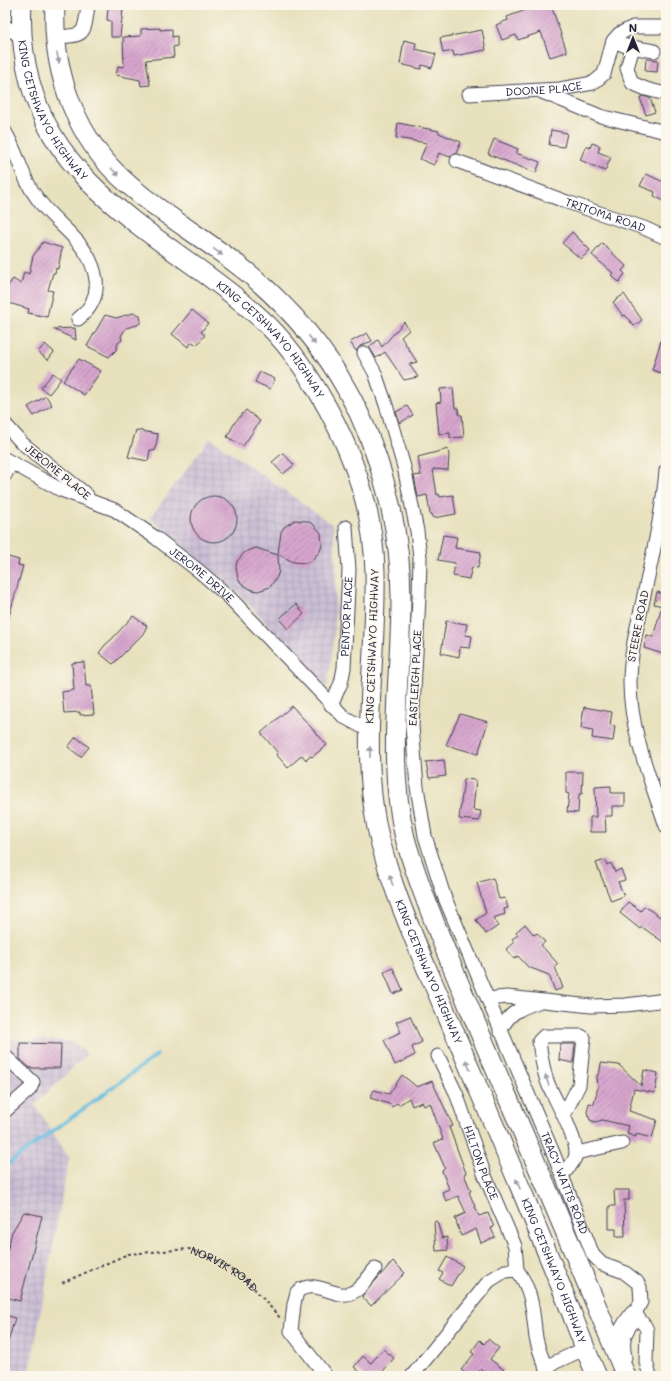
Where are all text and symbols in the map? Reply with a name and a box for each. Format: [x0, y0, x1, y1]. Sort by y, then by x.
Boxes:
north arrow [613, 18, 653, 58]
text: N [629, 20, 637, 35]
street label: KING CETSHWAYO HIGHWAY [15, 39, 92, 184]
one-way arrow [56, 51, 62, 64]
street label: DOONE PLACE [505, 77, 583, 99]
one-way arrow [110, 167, 120, 177]
street label: TRITOMA ROAD [564, 194, 648, 235]
one-way arrow [213, 247, 223, 255]
street label: KING CETSHWAYO HIGHWAY [214, 277, 329, 401]
one-way arrow [308, 335, 316, 345]
street label: JEROME PLACE [22, 441, 94, 503]
street label: JEROME DRIVE [167, 543, 238, 605]
street label: KING CETSHWAYO HIGHWAY [361, 568, 382, 724]
street label: PENTOR PLACE [337, 576, 356, 657]
street label: STEERE ROAD [623, 589, 652, 663]
street label: EASTLEIGH PLACE [404, 630, 425, 726]
one-way arrow [367, 745, 373, 758]
one-way arrow [388, 874, 394, 886]
street label: KING CETSHWAYO HIGHWAY [392, 897, 467, 1046]
one-way arrow [465, 1059, 471, 1070]
one-way arrow [544, 1073, 550, 1085]
street label: HILTON PLACE [461, 1123, 502, 1202]
street label: TRACY WATTS ROAD [538, 1129, 592, 1236]
one-way arrow [515, 1178, 521, 1190]
street label: KING CETSHWAYO HIGHWAY [518, 1196, 590, 1345]
street label: NORVIK ROAD [188, 1242, 262, 1295]

